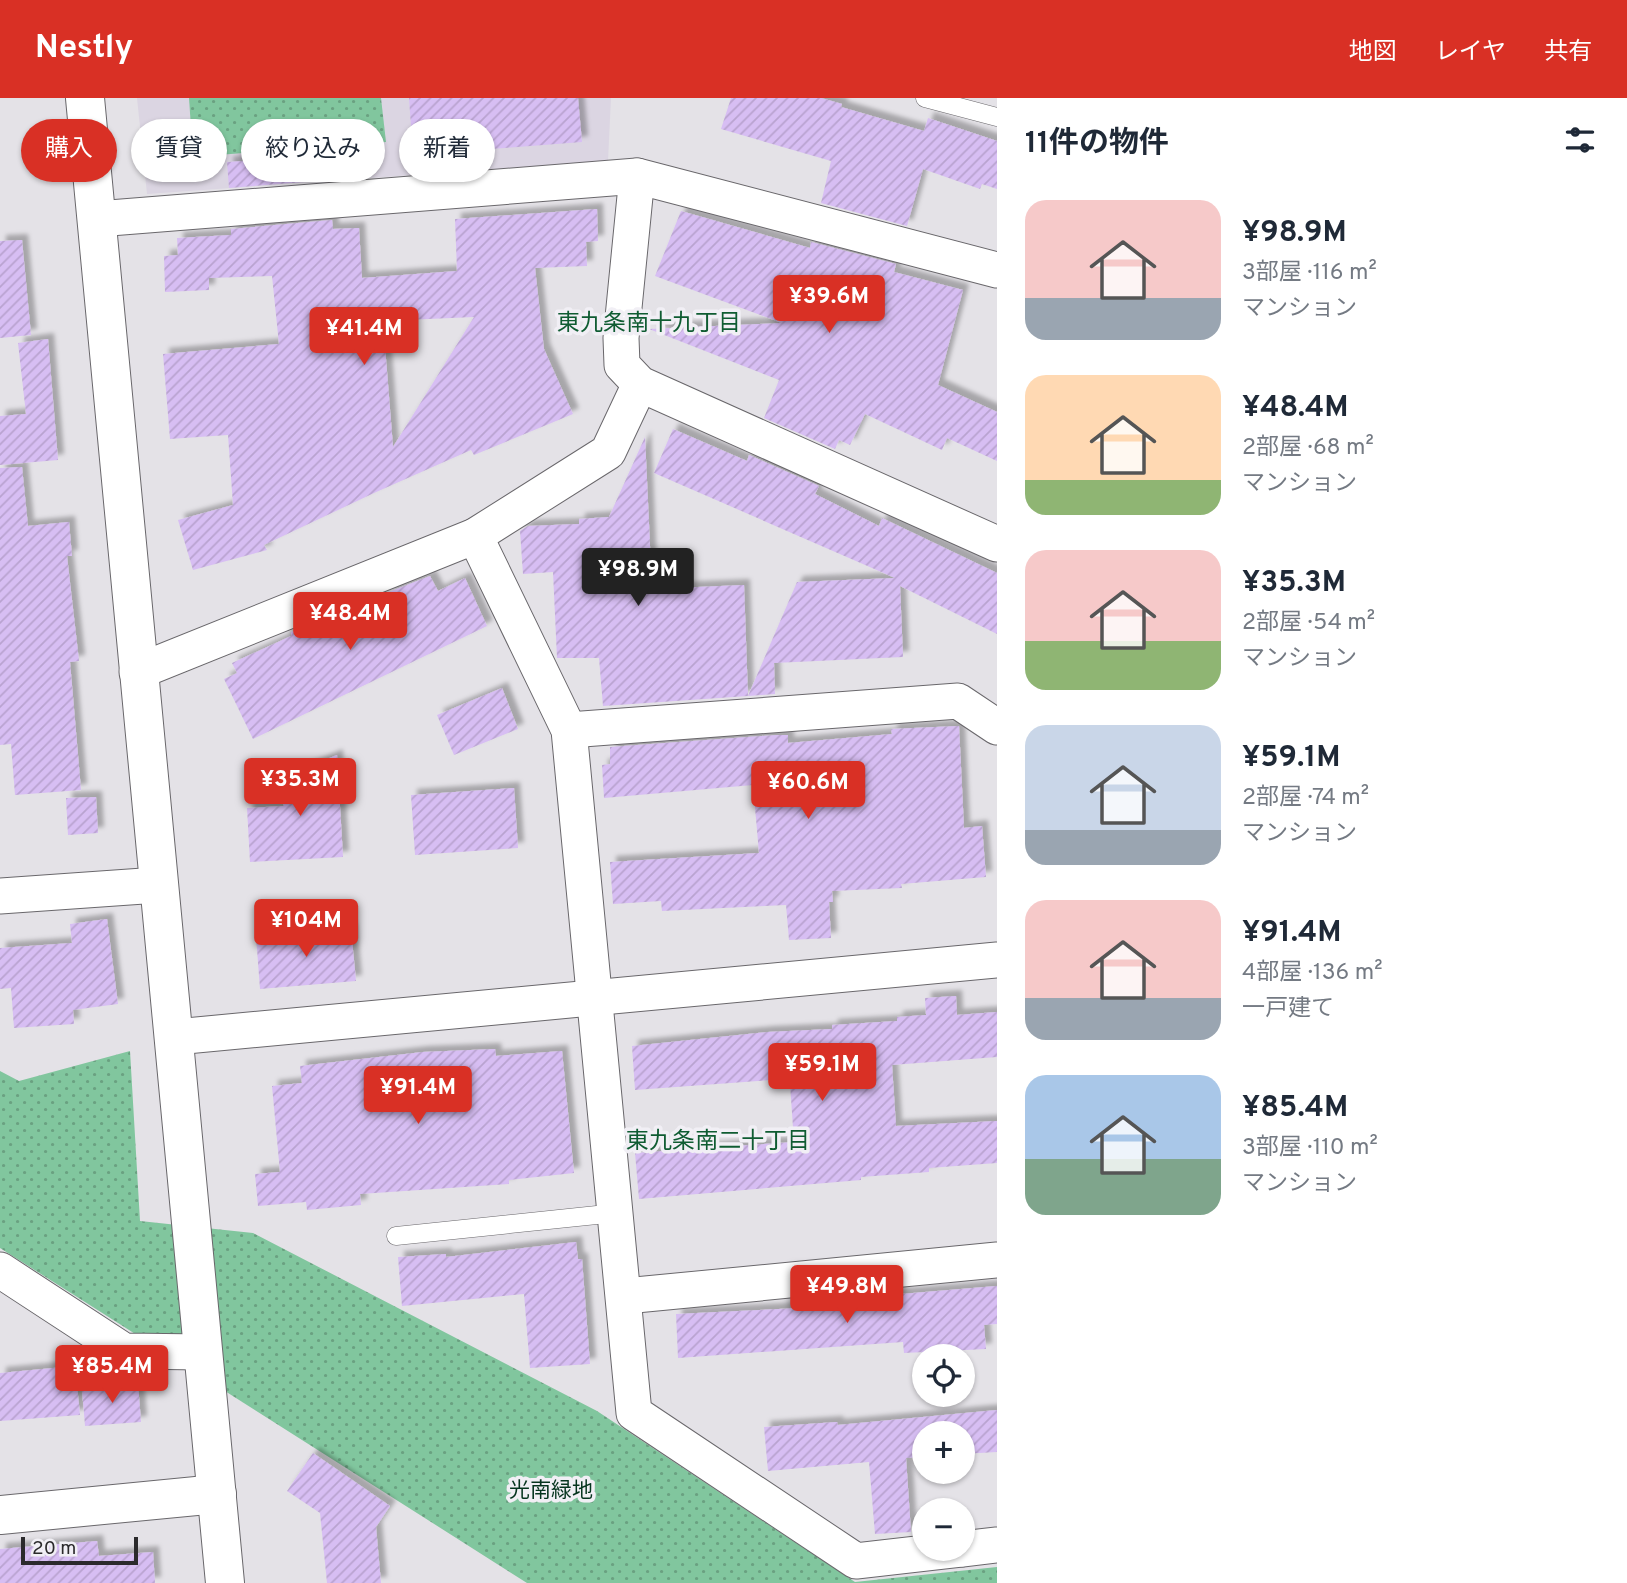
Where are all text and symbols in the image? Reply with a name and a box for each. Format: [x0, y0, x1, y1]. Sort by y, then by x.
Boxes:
text: Nestly [35, 28, 133, 70]
text: 地図 [1349, 38, 1397, 68]
text: レイヤ [1435, 38, 1506, 68]
text: 共有 [1544, 38, 1592, 68]
chip: 購入 [21, 119, 117, 182]
chip: 賃貸 [131, 119, 227, 182]
chip: 絞り込み [241, 119, 385, 182]
chip: 新着 [399, 119, 495, 182]
icon: filters [1561, 121, 1599, 159]
text: 11件の物件 [1025, 126, 1169, 163]
text: ¥98.9M [1242, 215, 1347, 252]
icon: home [1081, 228, 1165, 312]
text: 3部屋 · 116 m² [1242, 259, 1377, 288]
pin: ¥39.6M [772, 275, 886, 335]
text: ¥39.6M [789, 283, 869, 312]
text: マンション [1242, 295, 1357, 324]
pin: ¥41.4M [307, 308, 421, 367]
district label: 東九条南十九丁目 [557, 310, 741, 339]
text: ¥41.4M [325, 315, 403, 344]
text: ¥48.4M [1242, 390, 1349, 427]
icon: home [1081, 403, 1165, 487]
text: 2部屋 · 68 m² [1242, 434, 1374, 463]
text: マンション [1242, 470, 1357, 499]
pin: ¥98.9M [581, 548, 695, 608]
text: ¥98.9M [598, 556, 678, 585]
text: ¥35.3M [1242, 565, 1346, 602]
icon: home [1081, 578, 1165, 662]
pin: ¥48.4M [293, 592, 407, 652]
text: ¥48.4M [309, 600, 391, 629]
text: 2部屋 · 54 m² [1242, 609, 1375, 638]
text: マンション [1242, 645, 1357, 674]
text: ¥59.1M [1242, 740, 1341, 777]
icon: home [1081, 753, 1165, 837]
pin: ¥35.3M [243, 758, 357, 818]
pin: ¥60.6M [751, 762, 865, 821]
text: ¥35.3M [260, 766, 340, 795]
text: ¥60.6M [767, 769, 849, 798]
text: 2部屋 · 74 m² [1242, 784, 1369, 813]
text: マンション [1242, 820, 1357, 849]
pin: ¥104M [257, 900, 355, 959]
text: ¥104M [270, 907, 342, 936]
text: ¥91.4M [1242, 915, 1342, 952]
icon: home [1081, 928, 1165, 1012]
text: 4部屋 · 136 m² [1242, 959, 1382, 988]
text: 一戸建て [1242, 995, 1334, 1024]
pin: ¥59.1M [765, 1044, 879, 1103]
text: ¥59.1M [784, 1051, 860, 1080]
pin: ¥91.4M [361, 1066, 475, 1126]
text: ¥91.4M [380, 1074, 456, 1103]
text: ¥85.4M [1242, 1090, 1348, 1127]
icon: home [1081, 1103, 1165, 1187]
district label: 東九条南二十丁目 [626, 1128, 810, 1157]
text: 3部屋 · 110 m² [1242, 1134, 1378, 1163]
text: マンション [1242, 1170, 1357, 1199]
pin: ¥49.8M [790, 1266, 904, 1325]
text: ¥49.8M [806, 1273, 888, 1302]
map controls [912, 1344, 975, 1561]
button: locate [912, 1344, 975, 1407]
pin: ¥85.4M [55, 1346, 169, 1405]
text: ¥85.4M [71, 1353, 153, 1382]
button: + [912, 1421, 975, 1484]
park label: 光南緑地 [509, 1478, 593, 1505]
button: − [912, 1498, 975, 1561]
scale bar [21, 1534, 138, 1566]
text: 20 m [32, 1537, 76, 1561]

